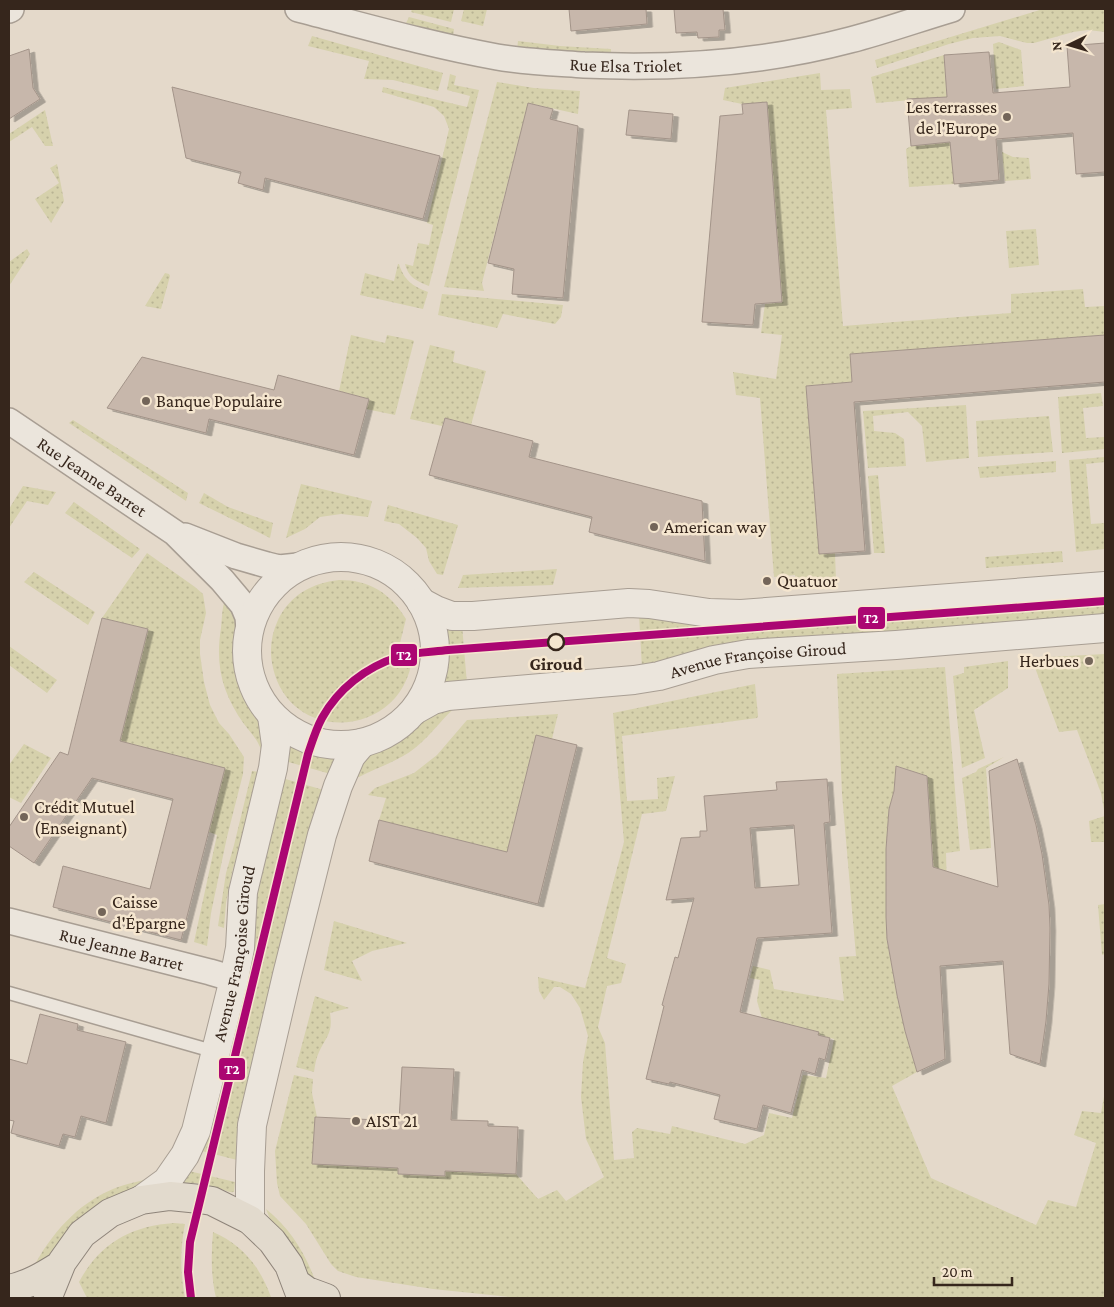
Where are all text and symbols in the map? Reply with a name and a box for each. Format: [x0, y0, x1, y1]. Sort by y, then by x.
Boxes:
north arrow [1044, 20, 1094, 70]
text: N [1048, 40, 1064, 52]
street label: Rue Elsa Triolet [569, 54, 683, 76]
place label: Les terrasses de l'Europe [906, 97, 997, 138]
marker: Les terrasses de l'Europe [1001, 111, 1013, 123]
place label: Banque Populaire [156, 391, 282, 411]
marker: Banque Populaire [140, 395, 152, 407]
street label: Rue Jeanne Barret [34, 433, 151, 521]
place label: American way [664, 517, 767, 537]
marker: American way [648, 521, 660, 533]
place label: Quatuor [777, 571, 838, 591]
marker: Quatuor [761, 575, 773, 587]
line badge: T2 [857, 606, 886, 630]
text: T2 [863, 610, 879, 626]
marker: Giroud [547, 633, 565, 651]
street label: Avenue Françoise Giroud [667, 638, 847, 682]
line badge: T2 [390, 643, 418, 667]
text: T2 [396, 647, 412, 663]
place label: Herbues [1019, 651, 1079, 671]
place label: Giroud [530, 654, 583, 674]
marker: Herbues [1083, 655, 1095, 667]
place label: Crédit Mutuel (Enseignant) [34, 797, 135, 839]
marker: Crédit Mutuel (Enseignant) [18, 811, 30, 823]
street label: Avenue Françoise Giroud [209, 863, 259, 1044]
place label: Caisse d'Épargne [112, 892, 186, 933]
marker: Caisse d'Épargne [96, 906, 108, 918]
street label: Rue Jeanne Barret [57, 924, 187, 975]
line badge: T2 [218, 1057, 246, 1081]
text: T2 [224, 1061, 240, 1077]
place label: AIST 21 [366, 1111, 418, 1131]
marker: AIST 21 [350, 1115, 362, 1127]
scale bar [934, 1254, 1012, 1286]
text: 20 m [942, 1264, 973, 1280]

